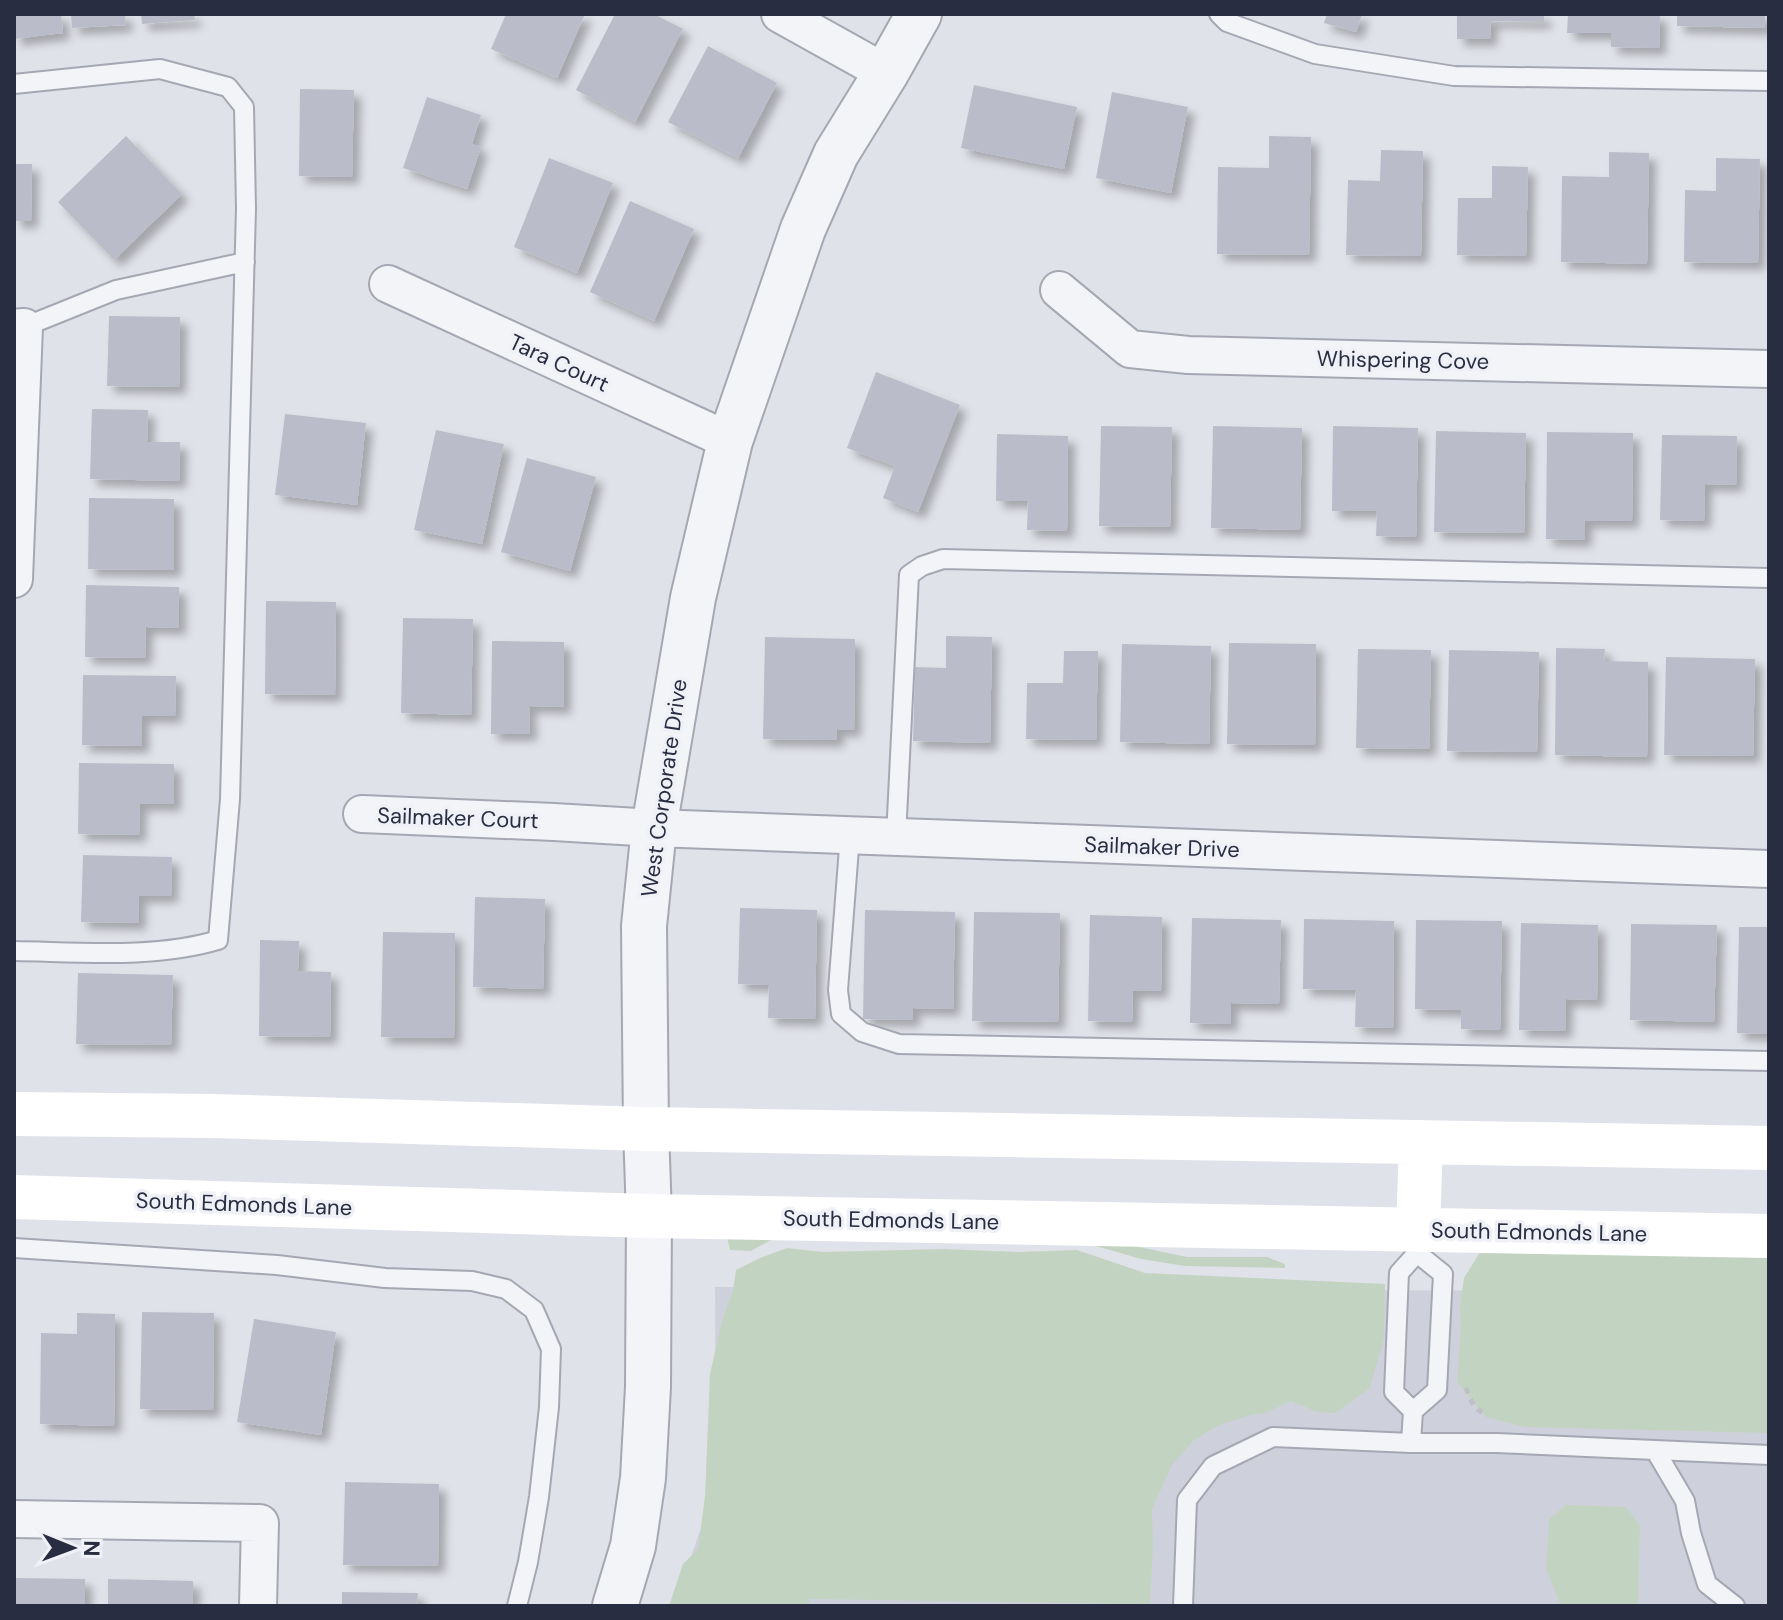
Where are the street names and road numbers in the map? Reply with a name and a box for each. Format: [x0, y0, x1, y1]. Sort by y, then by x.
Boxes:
street label: Tara Court [504, 327, 614, 399]
street label: Whispering Cove [1316, 344, 1490, 376]
street label: West Corporate Drive [634, 677, 694, 899]
street label: Sailmaker Court [377, 801, 539, 835]
street label: Sailmaker Drive [1084, 830, 1240, 864]
street label: South Edmonds Lane [135, 1186, 353, 1222]
street label: South Edmonds Lane [783, 1204, 999, 1236]
street label: South Edmonds Lane [1431, 1216, 1647, 1248]

